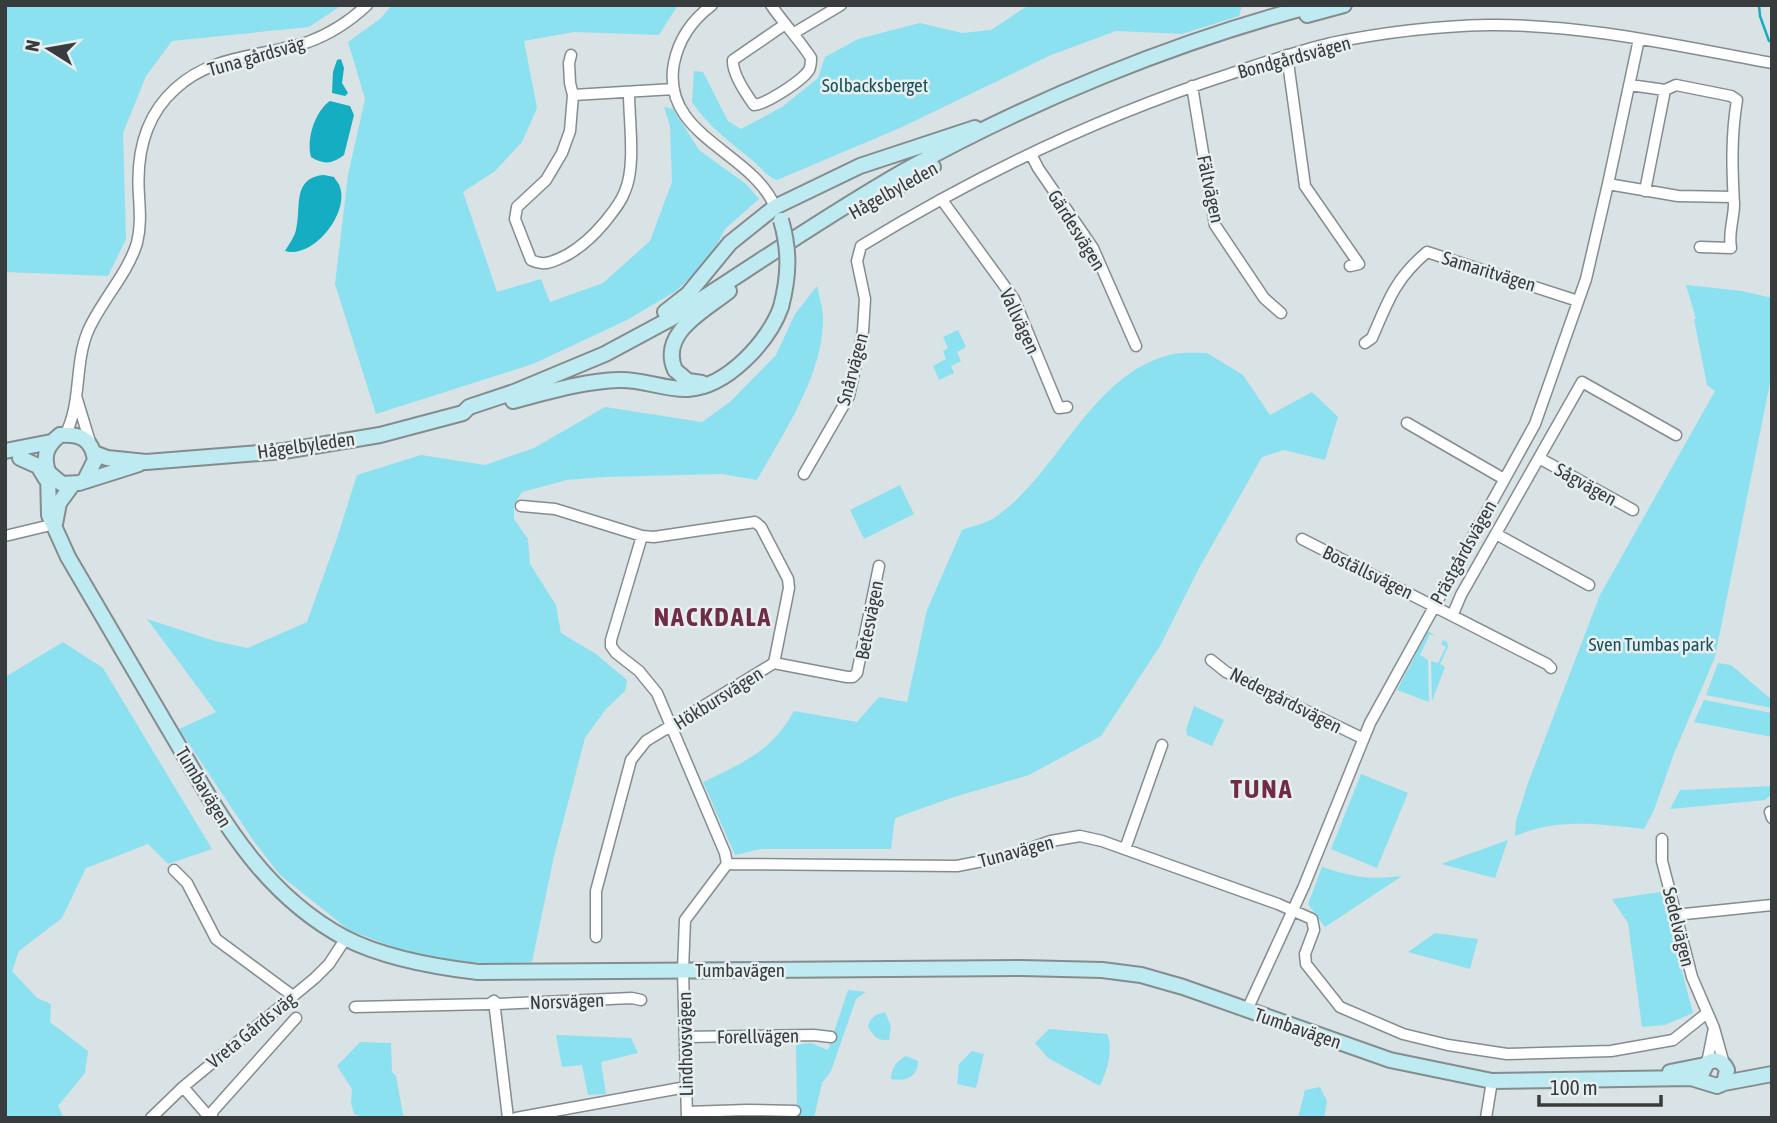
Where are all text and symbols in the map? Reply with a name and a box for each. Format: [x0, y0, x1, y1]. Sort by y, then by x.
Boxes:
north arrow [14, 14, 84, 84]
street label: Tuna gårdsväg [205, 31, 308, 80]
street label: Bondgårdsvägen [1235, 31, 1353, 83]
text: N [20, 38, 44, 53]
park label: Solbacksberget [822, 74, 928, 96]
street label: Fältvägen [1193, 153, 1229, 225]
street label: Hågelbyleden [845, 157, 941, 223]
street label: Gärdesvägen [1044, 186, 1110, 274]
street label: Samaritvägen [1439, 246, 1539, 296]
street label: Vallvägen [995, 285, 1045, 357]
street label: Snårvägen [832, 331, 872, 407]
street label: Hågelbyleden [256, 427, 356, 463]
street label: Sågvägen [1551, 458, 1621, 510]
street label: Prästgårdsvägen [1425, 496, 1501, 608]
street label: Boställsvägen [1319, 541, 1417, 603]
street label: Betesvägen [851, 578, 887, 662]
district label: NACKDALA [654, 602, 772, 632]
park label: Sven Tumbas park [1588, 633, 1714, 655]
street label: Hökbursvägen [669, 662, 767, 734]
street label: Nedergårdsvägen [1226, 662, 1346, 738]
street label: Tumbavägen [171, 743, 237, 831]
district label: TUNA [1231, 774, 1293, 804]
street label: Tunavägen [976, 830, 1056, 872]
street label: Sedelvägen [1659, 885, 1699, 969]
street label: Tumbavägen [695, 959, 785, 981]
street label: Vreta Gårds väg [202, 987, 301, 1073]
street label: Norsvägen [529, 989, 605, 1013]
street label: Lindhovsvägen [673, 992, 697, 1096]
street label: Tumbavägen [1252, 1003, 1344, 1053]
street label: Forellvägen [717, 1024, 799, 1048]
scale bar [1539, 1064, 1662, 1108]
text: 100 m [1550, 1075, 1598, 1099]

